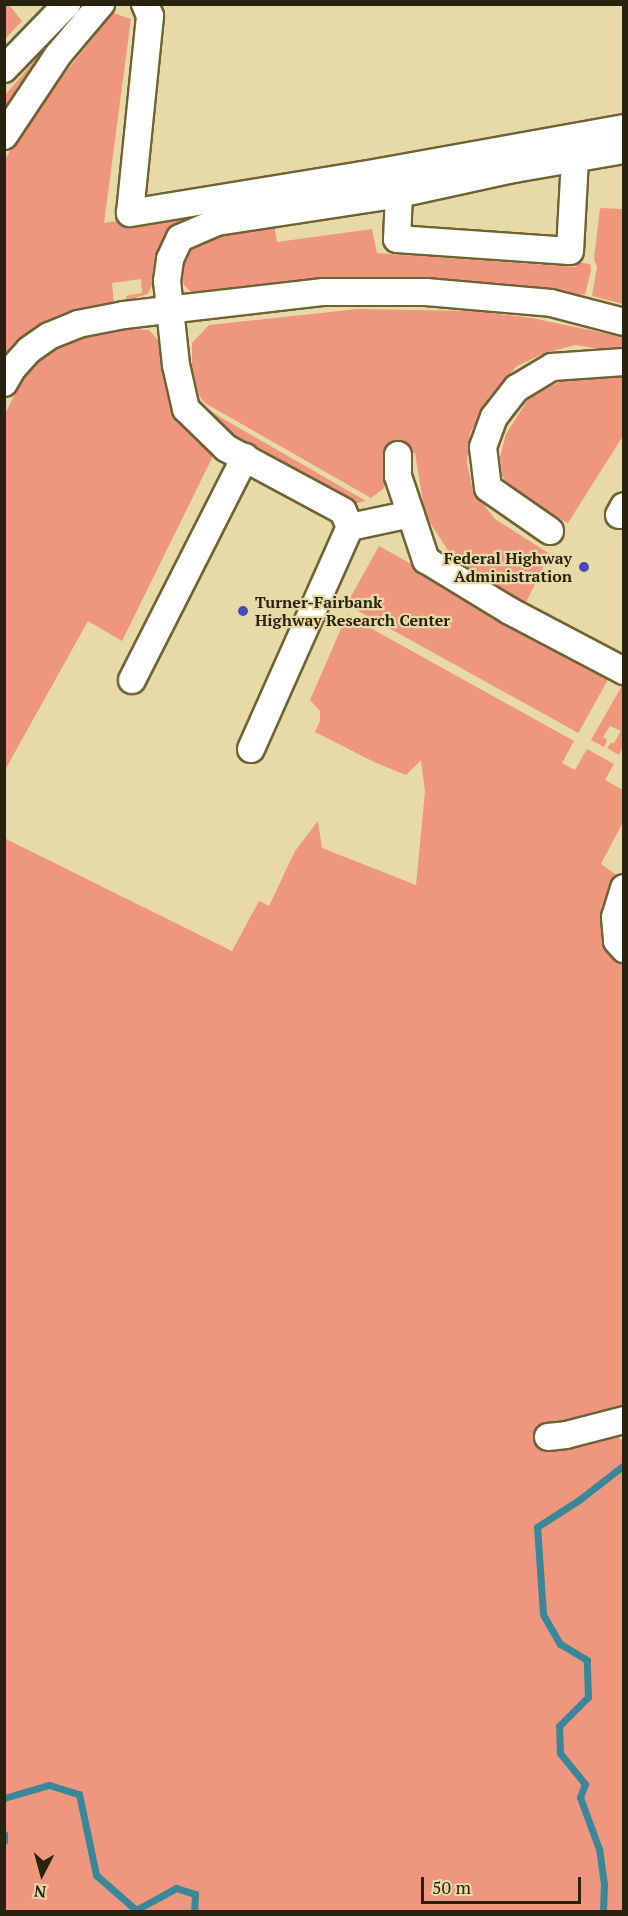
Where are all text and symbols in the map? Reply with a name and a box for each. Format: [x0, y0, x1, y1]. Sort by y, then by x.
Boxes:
place label: Federal Highway Administration [444, 548, 572, 586]
marker: Federal Highway Administration [577, 560, 591, 574]
place label: Turner-Fairbank Highway Research Center [255, 592, 450, 630]
marker: Turner-Fairbank Highway Research Center [236, 604, 250, 618]
north arrow [12, 1844, 72, 1904]
scale bar [424, 1865, 584, 1903]
text: 50 m [432, 1875, 471, 1899]
text: N [33, 1880, 47, 1903]

